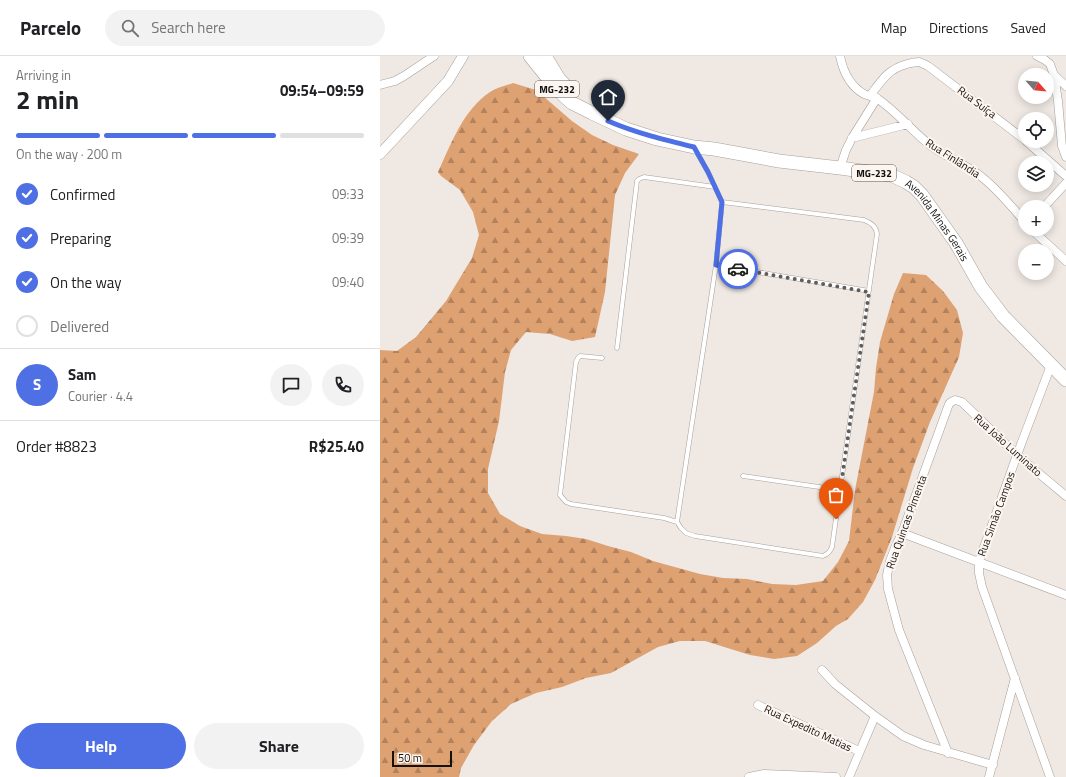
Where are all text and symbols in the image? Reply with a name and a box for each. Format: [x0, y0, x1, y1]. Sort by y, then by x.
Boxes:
search box [105, 10, 385, 46]
text: Parcelo [20, 13, 81, 42]
text: Search here [151, 16, 226, 39]
icon: search [119, 17, 141, 39]
text: Map [881, 17, 907, 38]
text: Directions [929, 17, 988, 38]
text: Saved [1010, 17, 1046, 38]
text: Arriving in [16, 65, 71, 85]
north arrow [1018, 68, 1054, 104]
map controls [1018, 68, 1054, 280]
text: 09:54–09:59 [280, 79, 364, 102]
text: 2 min [16, 80, 79, 119]
pin [591, 80, 625, 121]
road number: MG-232 [535, 81, 579, 97]
street label: Rua Suíça [954, 82, 1000, 122]
icon: home [597, 86, 619, 108]
button: locate [1018, 112, 1054, 148]
street label: Rua Finlândia [923, 134, 984, 182]
text: On the way · 200 m [16, 144, 122, 164]
button: layers [1018, 156, 1054, 192]
road number: MG-232 [852, 165, 896, 181]
street label: Avenida Minas Gerais [902, 175, 973, 264]
icon: check [16, 183, 38, 205]
text: Confirmed [50, 183, 115, 206]
text: 09:33 [332, 184, 364, 204]
button: + [1018, 200, 1054, 236]
icon: check [16, 227, 38, 249]
text: Preparing [50, 227, 111, 250]
text: 09:39 [332, 228, 364, 248]
button: − [1018, 244, 1054, 280]
courier [718, 249, 758, 289]
icon: car [727, 258, 749, 280]
icon: check [16, 271, 38, 293]
text: On the way [50, 271, 122, 294]
text: 09:40 [332, 272, 364, 292]
text: Delivered [50, 315, 109, 338]
text: Sam [68, 363, 96, 386]
button: chat [270, 364, 312, 406]
button: phone [322, 364, 364, 406]
text: S [33, 373, 41, 396]
text: Courier · 4.4 [68, 386, 133, 406]
street label: Rua João Luminato [970, 410, 1046, 480]
text: Order #8823 [16, 435, 97, 458]
text: R$25.40 [309, 435, 364, 458]
street label: Rua Simão Campos [973, 469, 1019, 559]
street label: Rua Quincas Pimenta [882, 472, 931, 571]
pin [819, 478, 853, 519]
icon: bag [825, 484, 847, 506]
street label: Rua Expedito Matias [762, 701, 854, 755]
button: Help [16, 723, 186, 769]
button: Share [194, 723, 364, 769]
scale bar [392, 749, 452, 768]
text: 50 m [398, 750, 422, 766]

